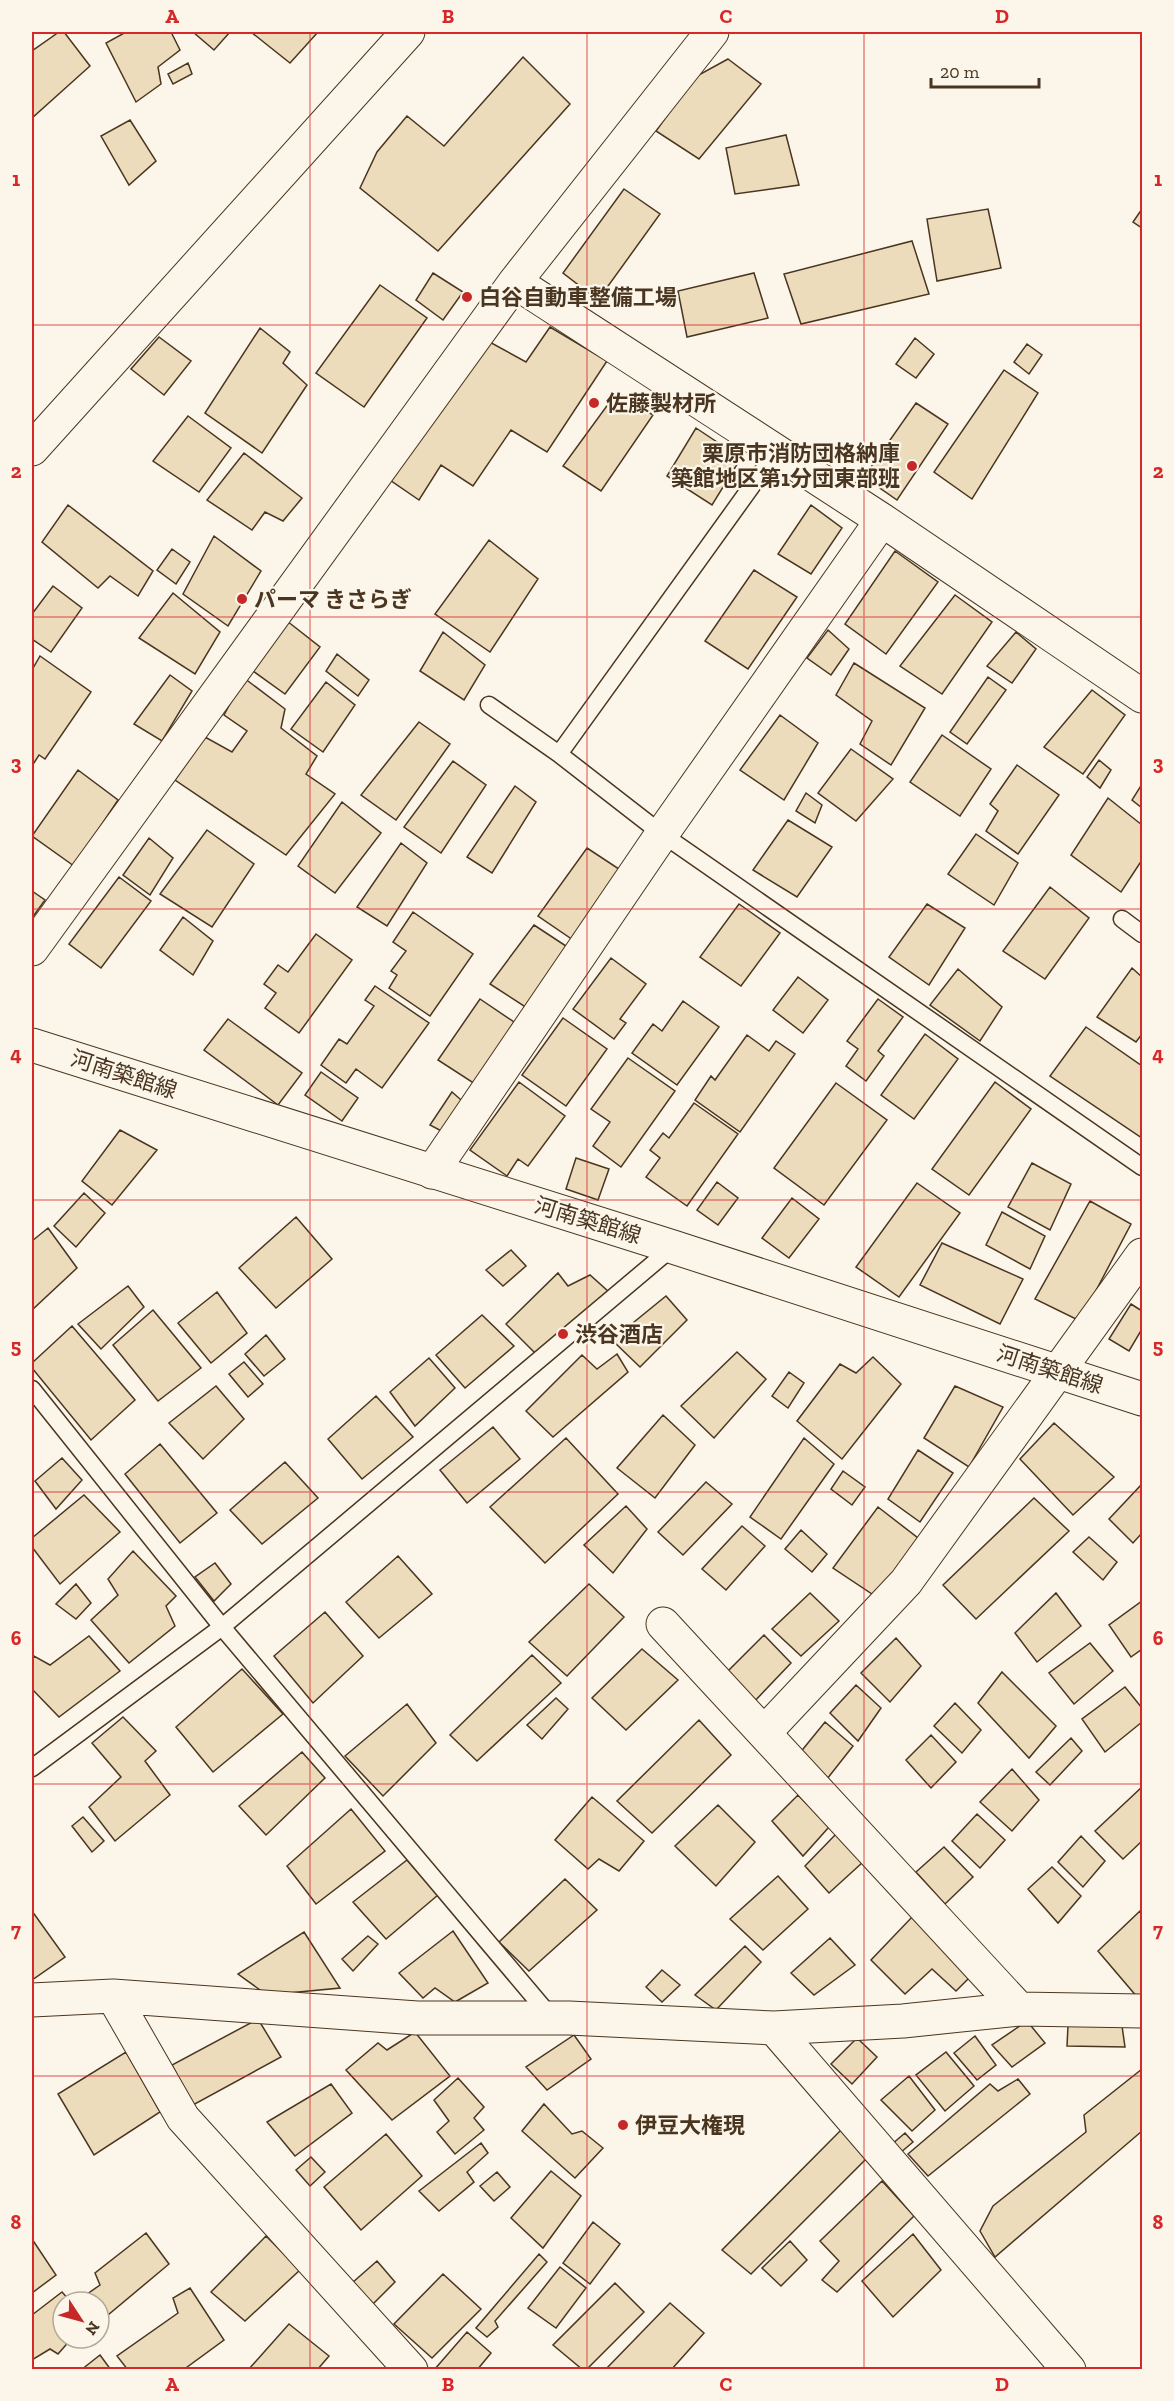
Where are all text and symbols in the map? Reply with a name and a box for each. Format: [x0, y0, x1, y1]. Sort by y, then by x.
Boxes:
text: A [165, 4, 179, 28]
text: B [442, 4, 454, 28]
text: C [720, 4, 733, 28]
text: D [995, 4, 1009, 28]
scale bar [931, 51, 1039, 89]
text: 20 m [940, 61, 980, 83]
text: 1 [12, 167, 20, 191]
text: 1 [1154, 167, 1162, 191]
place label: 白谷自動車整備工場 [479, 284, 677, 311]
marker: 白谷自動車整備工場 [460, 290, 474, 304]
place label: 佐藤製材所 [606, 390, 716, 417]
marker: 佐藤製材所 [587, 396, 601, 410]
place label: 栗原市消防団格納庫 築館地区第1分団東部班 [671, 440, 900, 492]
text: 2 [11, 459, 22, 483]
marker: 栗原市消防団格納庫 築館地区第1分団東部班 [905, 459, 919, 473]
text: 2 [1153, 459, 1164, 483]
place label: パーマ きさらぎ [254, 586, 412, 613]
marker: パーマ きさらぎ [235, 592, 249, 606]
text: 3 [11, 751, 22, 775]
text: 3 [1153, 751, 1164, 775]
text: 4 [10, 1042, 22, 1066]
text: 4 [1152, 1042, 1164, 1066]
street label: 河南築館線 [67, 1045, 180, 1104]
street label: 河南築館線 [531, 1191, 644, 1249]
place label: 渋谷酒店 [575, 1321, 663, 1348]
marker: 渋谷酒店 [556, 1327, 570, 1341]
text: 5 [11, 1334, 21, 1358]
text: 5 [1153, 1334, 1163, 1358]
street label: 河南築館線 [993, 1340, 1106, 1399]
text: 6 [11, 1626, 22, 1650]
text: 6 [1153, 1626, 1164, 1650]
text: 7 [11, 1918, 21, 1942]
text: 7 [1153, 1918, 1163, 1942]
place label: 伊豆大権現 [635, 2112, 745, 2139]
marker: 伊豆大権現 [616, 2118, 630, 2132]
text: 8 [11, 2210, 22, 2234]
text: 8 [1153, 2210, 1164, 2234]
north arrow [51, 2290, 111, 2350]
text: N [81, 2318, 104, 2339]
text: A [165, 2372, 179, 2396]
text: B [442, 2372, 454, 2396]
text: C [720, 2372, 733, 2396]
text: D [995, 2372, 1009, 2396]

